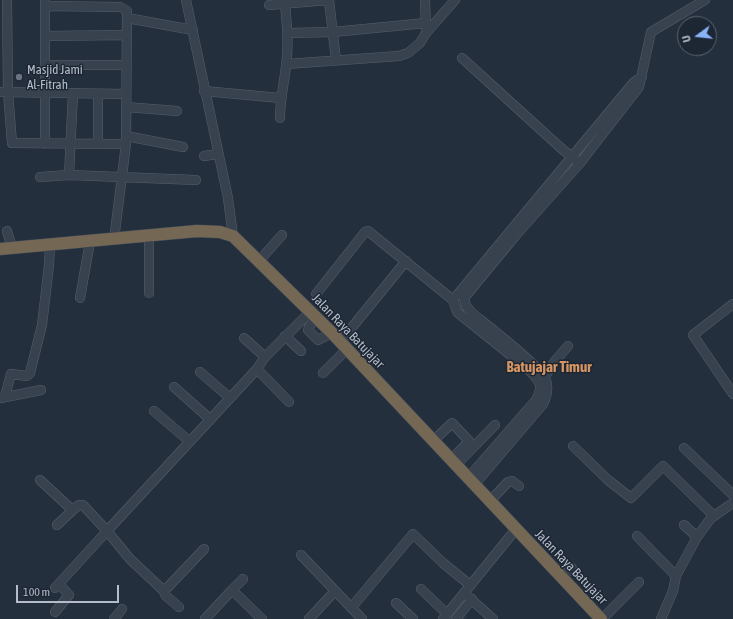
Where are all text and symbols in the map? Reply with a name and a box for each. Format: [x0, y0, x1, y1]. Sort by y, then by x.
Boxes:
north arrow [677, 16, 717, 56]
text: U [680, 34, 693, 44]
place label: Masjid Jami Al-Fitrah [27, 62, 83, 93]
marker: Masjid Jami Al-Fitrah [14, 72, 24, 82]
street label: Jalan Raya Batujajar [309, 291, 387, 371]
district label: Batujajar Timur [506, 358, 592, 376]
street label: Jalan Raya Batujajar [532, 527, 610, 607]
scale bar [18, 577, 121, 603]
text: 100 m [23, 585, 50, 599]

